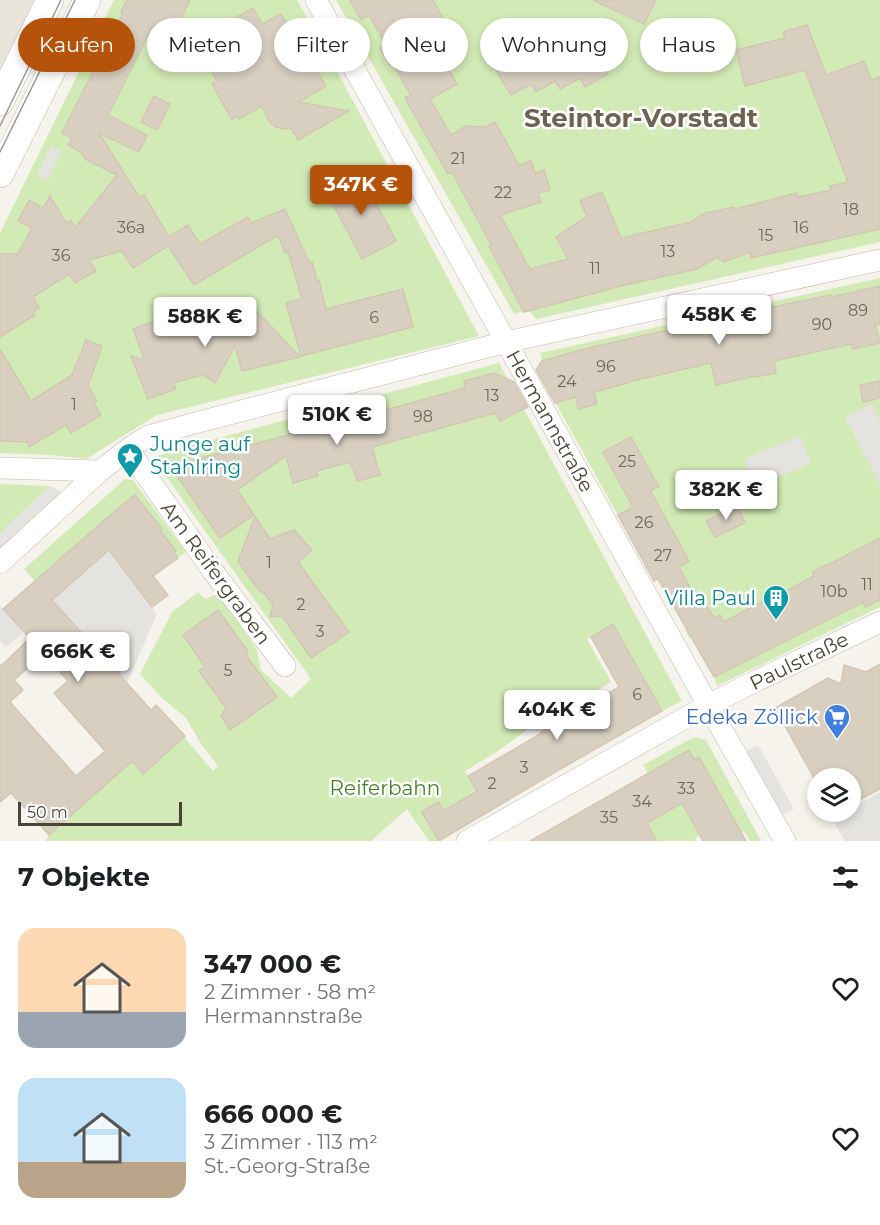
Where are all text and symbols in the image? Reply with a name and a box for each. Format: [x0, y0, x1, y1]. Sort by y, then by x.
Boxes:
chip: Kaufen [18, 18, 135, 72]
chip: Mieten [147, 18, 262, 72]
chip: Filter [274, 18, 370, 72]
chip: Neu [382, 18, 468, 72]
chip: Wohnung [480, 18, 628, 72]
chip: Haus [640, 18, 736, 72]
district label: Steintor-Vorstadt [524, 102, 758, 134]
house number: 21 [451, 149, 465, 168]
pin: 347K € [312, 165, 410, 216]
text: 347K € [324, 172, 398, 196]
house number: 22 [494, 183, 512, 202]
house number: 18 [843, 200, 859, 219]
house number: 36a [117, 218, 145, 237]
house number: 16 [793, 218, 809, 237]
house number: 15 [759, 226, 773, 245]
house number: 13 [661, 242, 675, 261]
house number: 36 [52, 246, 71, 265]
house number: 11 [589, 259, 601, 278]
pin: 458K € [670, 295, 768, 346]
pin: 588K € [156, 297, 254, 348]
house number: 89 [848, 301, 868, 320]
text: 458K € [681, 302, 757, 326]
text: 588K € [168, 304, 242, 328]
house number: 6 [369, 308, 379, 327]
house number: 90 [812, 315, 832, 334]
street label: Hermannstraße [501, 346, 599, 496]
house number: 96 [596, 357, 616, 376]
house number: 24 [557, 372, 577, 391]
house number: 13 [485, 386, 499, 405]
house number: 1 [71, 395, 77, 414]
pin: 510K € [288, 395, 386, 446]
text: 510K € [302, 402, 372, 426]
house number: 98 [413, 407, 433, 426]
place label: Junge auf Stahlring [149, 432, 251, 479]
place icon: Junge auf Stahlring [115, 441, 145, 479]
house number: 25 [618, 452, 636, 471]
pin: 382K € [677, 470, 775, 521]
text: 382K € [689, 477, 763, 501]
street label: Am Reifergraben [156, 497, 276, 649]
house number: 26 [635, 513, 654, 532]
house number: 27 [654, 546, 672, 565]
house number: 1 [266, 553, 272, 572]
house number: 11 [861, 575, 873, 594]
house number: 10b [820, 582, 848, 601]
building icon: Villa Paul [761, 583, 791, 621]
place label: Villa Paul [665, 586, 756, 610]
house number: 2 [296, 595, 306, 614]
house number: 3 [315, 622, 325, 641]
street label: Paulstraße [746, 627, 852, 695]
pin: 666K € [29, 632, 127, 683]
text: 666K € [41, 639, 115, 663]
house number: 5 [223, 661, 233, 680]
house number: 6 [632, 685, 642, 704]
pin: 404K € [508, 690, 606, 741]
text: 404K € [518, 697, 596, 721]
supermarket icon: Edeka Zöllick [822, 702, 852, 740]
place label: Edeka Zöllick [686, 705, 818, 729]
house number: 3 [519, 758, 529, 777]
map controls [807, 768, 861, 822]
button: layers [807, 768, 861, 822]
house number: 2 [487, 774, 497, 793]
park label: Reiferbahn [330, 776, 440, 800]
house number: 33 [677, 779, 695, 798]
house number: 34 [632, 792, 652, 811]
scale bar [18, 799, 182, 826]
text: 50 m [27, 803, 68, 822]
house number: 35 [600, 808, 618, 827]
text: 7 Objekte [18, 861, 150, 893]
icon: filters [829, 861, 862, 894]
text: 347 000 € [204, 948, 341, 980]
icon: home [66, 952, 138, 1024]
icon: heart [829, 972, 862, 1005]
text: 2 Zimmer · 58 m² [204, 980, 376, 1004]
text: Hermannstraße [204, 1004, 363, 1028]
text: 666 000 € [204, 1098, 342, 1130]
icon: home [66, 1102, 138, 1174]
icon: heart [829, 1122, 862, 1155]
text: 3 Zimmer · 113 m² [204, 1130, 378, 1154]
text: St.-Georg-Straße [204, 1154, 370, 1178]

